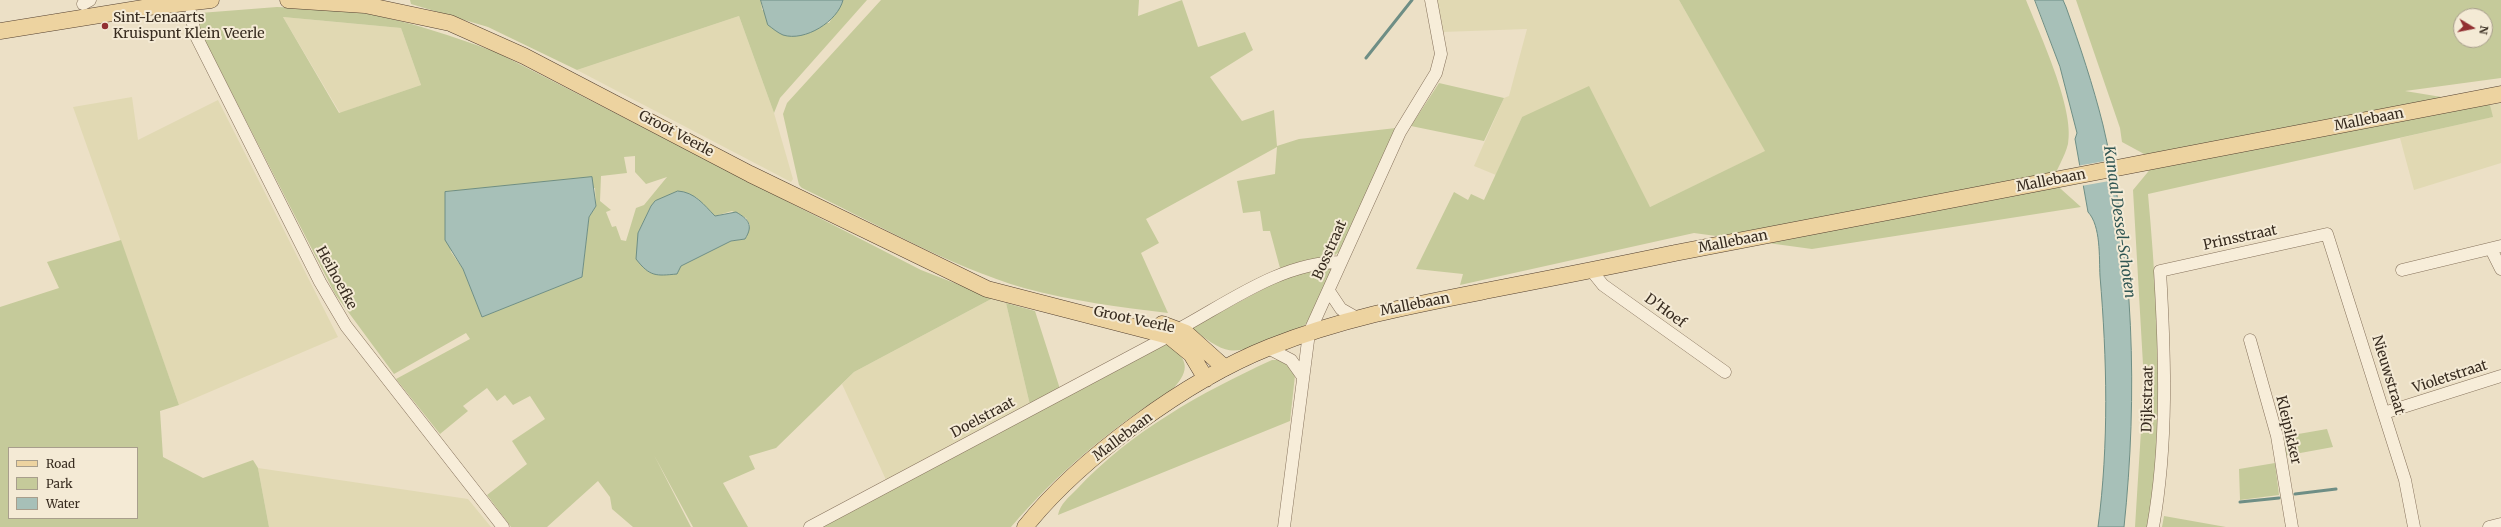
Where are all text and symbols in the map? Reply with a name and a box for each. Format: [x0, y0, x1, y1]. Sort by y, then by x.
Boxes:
north arrow [2453, 8, 2493, 48]
place label: Sint-Lenaarts Kruispunt Klein Veerle [113, 10, 265, 42]
marker: Sint-Lenaarts Kruispunt Klein Veerle [100, 21, 110, 31]
text: N [2476, 24, 2491, 35]
street label: Mallebaan [2333, 105, 2405, 135]
street label: Groot Veerle [636, 107, 716, 161]
water label: Kanaal Dessel-Schoten [2099, 145, 2139, 299]
street label: Mallebaan [2015, 166, 2087, 196]
street label: Bosstraat [1309, 217, 1351, 283]
street label: Prinsstraat [2202, 222, 2278, 254]
street label: Mallebaan [1697, 227, 1769, 257]
street label: Heihoefke [312, 244, 360, 312]
street label: Mallebaan [1379, 290, 1451, 320]
street label: D'Hoef [1641, 290, 1689, 332]
street label: Groot Veerle [1092, 303, 1176, 337]
street label: Nieuwstraat [2368, 333, 2408, 417]
street label: Violetstraat [2410, 357, 2490, 397]
street label: Dijkstraat [2139, 366, 2157, 432]
street label: Doelstraat [948, 394, 1018, 442]
street label: Kleipikker [2272, 394, 2304, 466]
street label: Mallebaan [1090, 409, 1156, 465]
legend [8, 447, 138, 519]
text: Road [46, 456, 75, 471]
text: Park [46, 476, 73, 491]
text: Water [46, 496, 80, 511]

